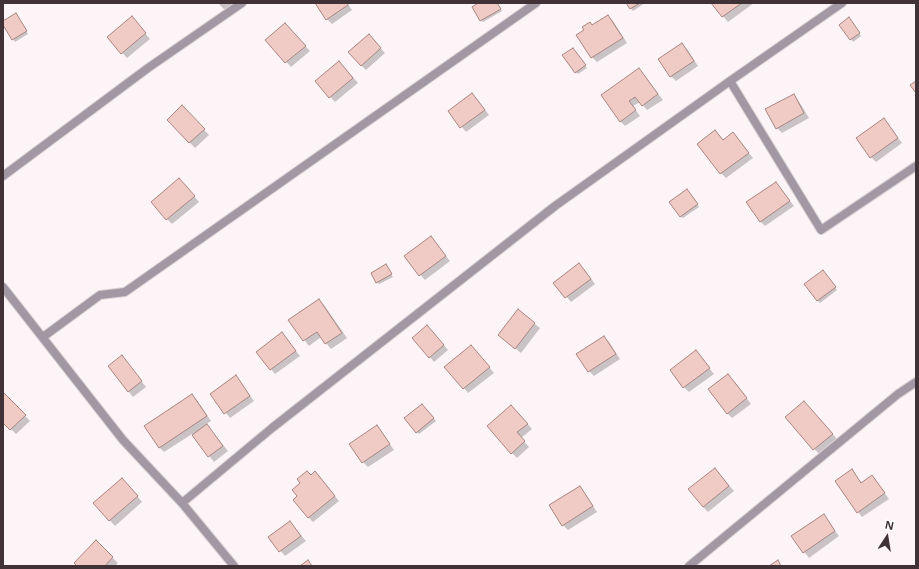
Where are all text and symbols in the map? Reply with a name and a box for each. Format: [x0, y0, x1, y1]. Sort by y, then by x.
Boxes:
north arrow [867, 517, 907, 557]
text: N [884, 517, 896, 533]

